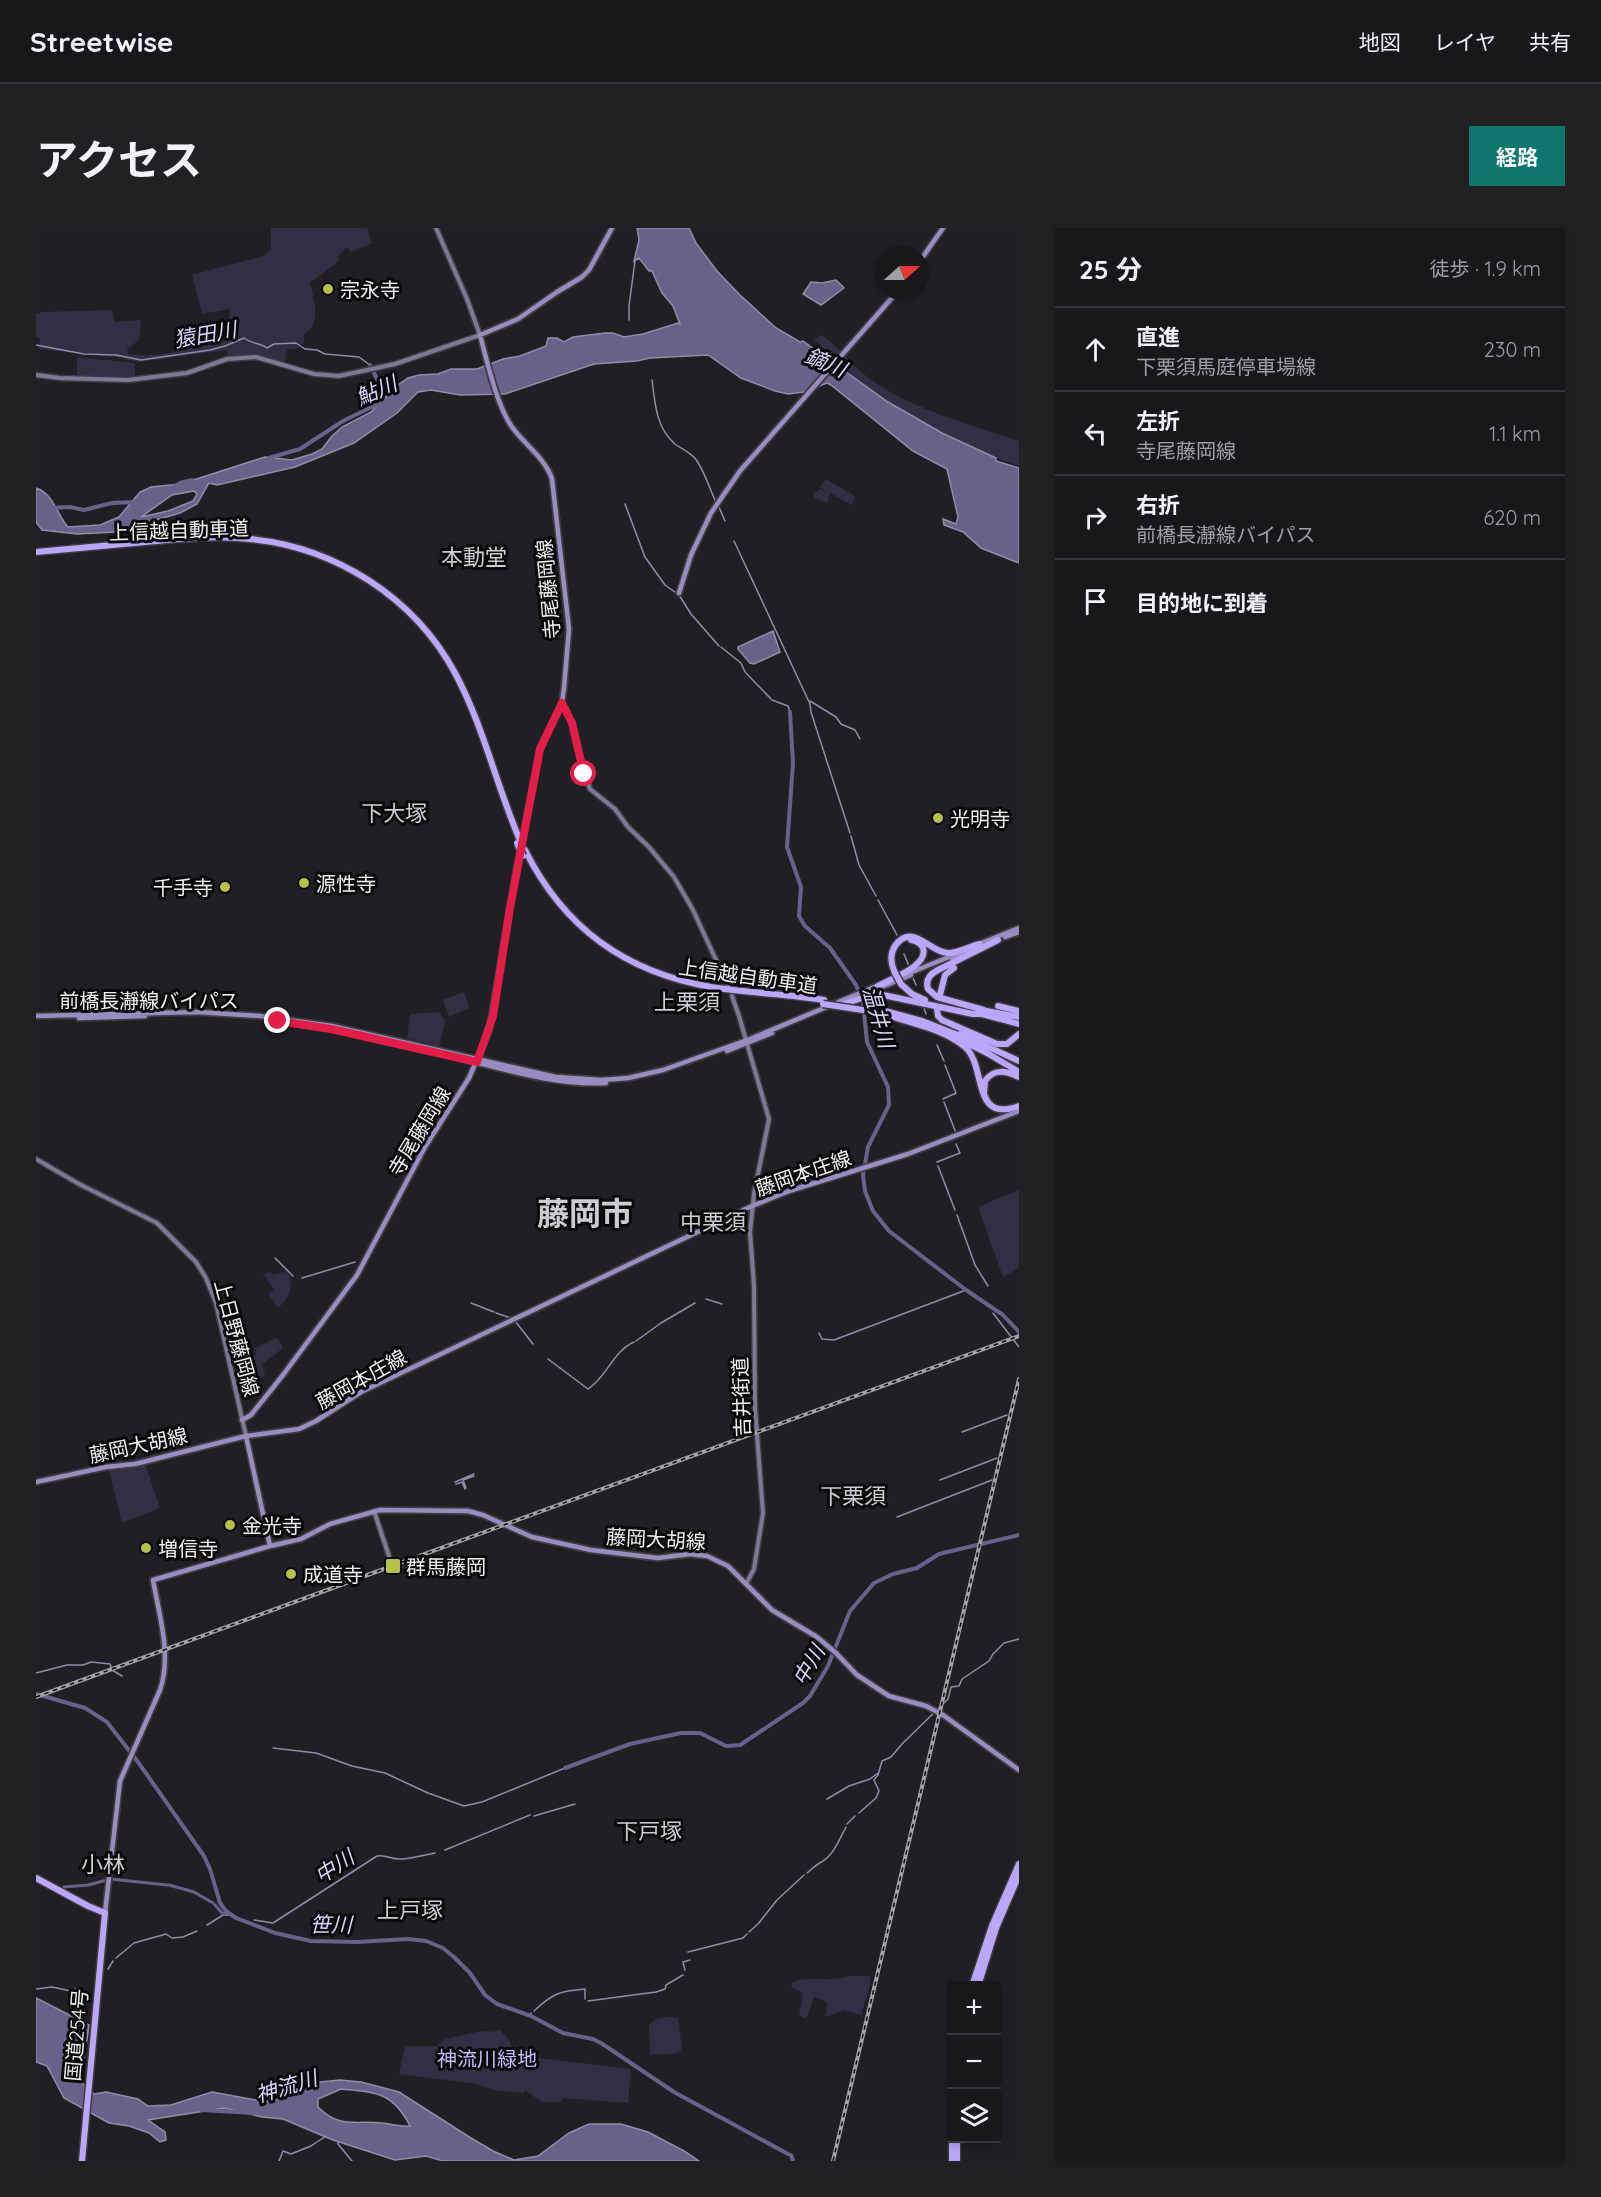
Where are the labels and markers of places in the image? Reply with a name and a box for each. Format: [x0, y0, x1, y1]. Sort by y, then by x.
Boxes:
place label: 宗永寺 [340, 277, 400, 302]
marker: 宗永寺 [321, 282, 335, 296]
place label: 光明寺 [950, 806, 1010, 831]
marker: 光明寺 [931, 811, 945, 825]
place label: 源性寺 [316, 871, 376, 896]
place label: 千手寺 [153, 875, 213, 900]
marker: 源性寺 [297, 876, 311, 890]
marker: 千手寺 [218, 880, 232, 894]
place label: 金光寺 [242, 1513, 302, 1538]
marker: 金光寺 [223, 1518, 237, 1532]
place label: 増信寺 [158, 1536, 218, 1561]
marker: 増信寺 [139, 1541, 153, 1555]
place label: 群馬藤岡 [406, 1554, 486, 1579]
marker: 群馬藤岡 [384, 1557, 402, 1575]
place label: 成道寺 [303, 1562, 363, 1587]
marker: 成道寺 [284, 1567, 298, 1581]

